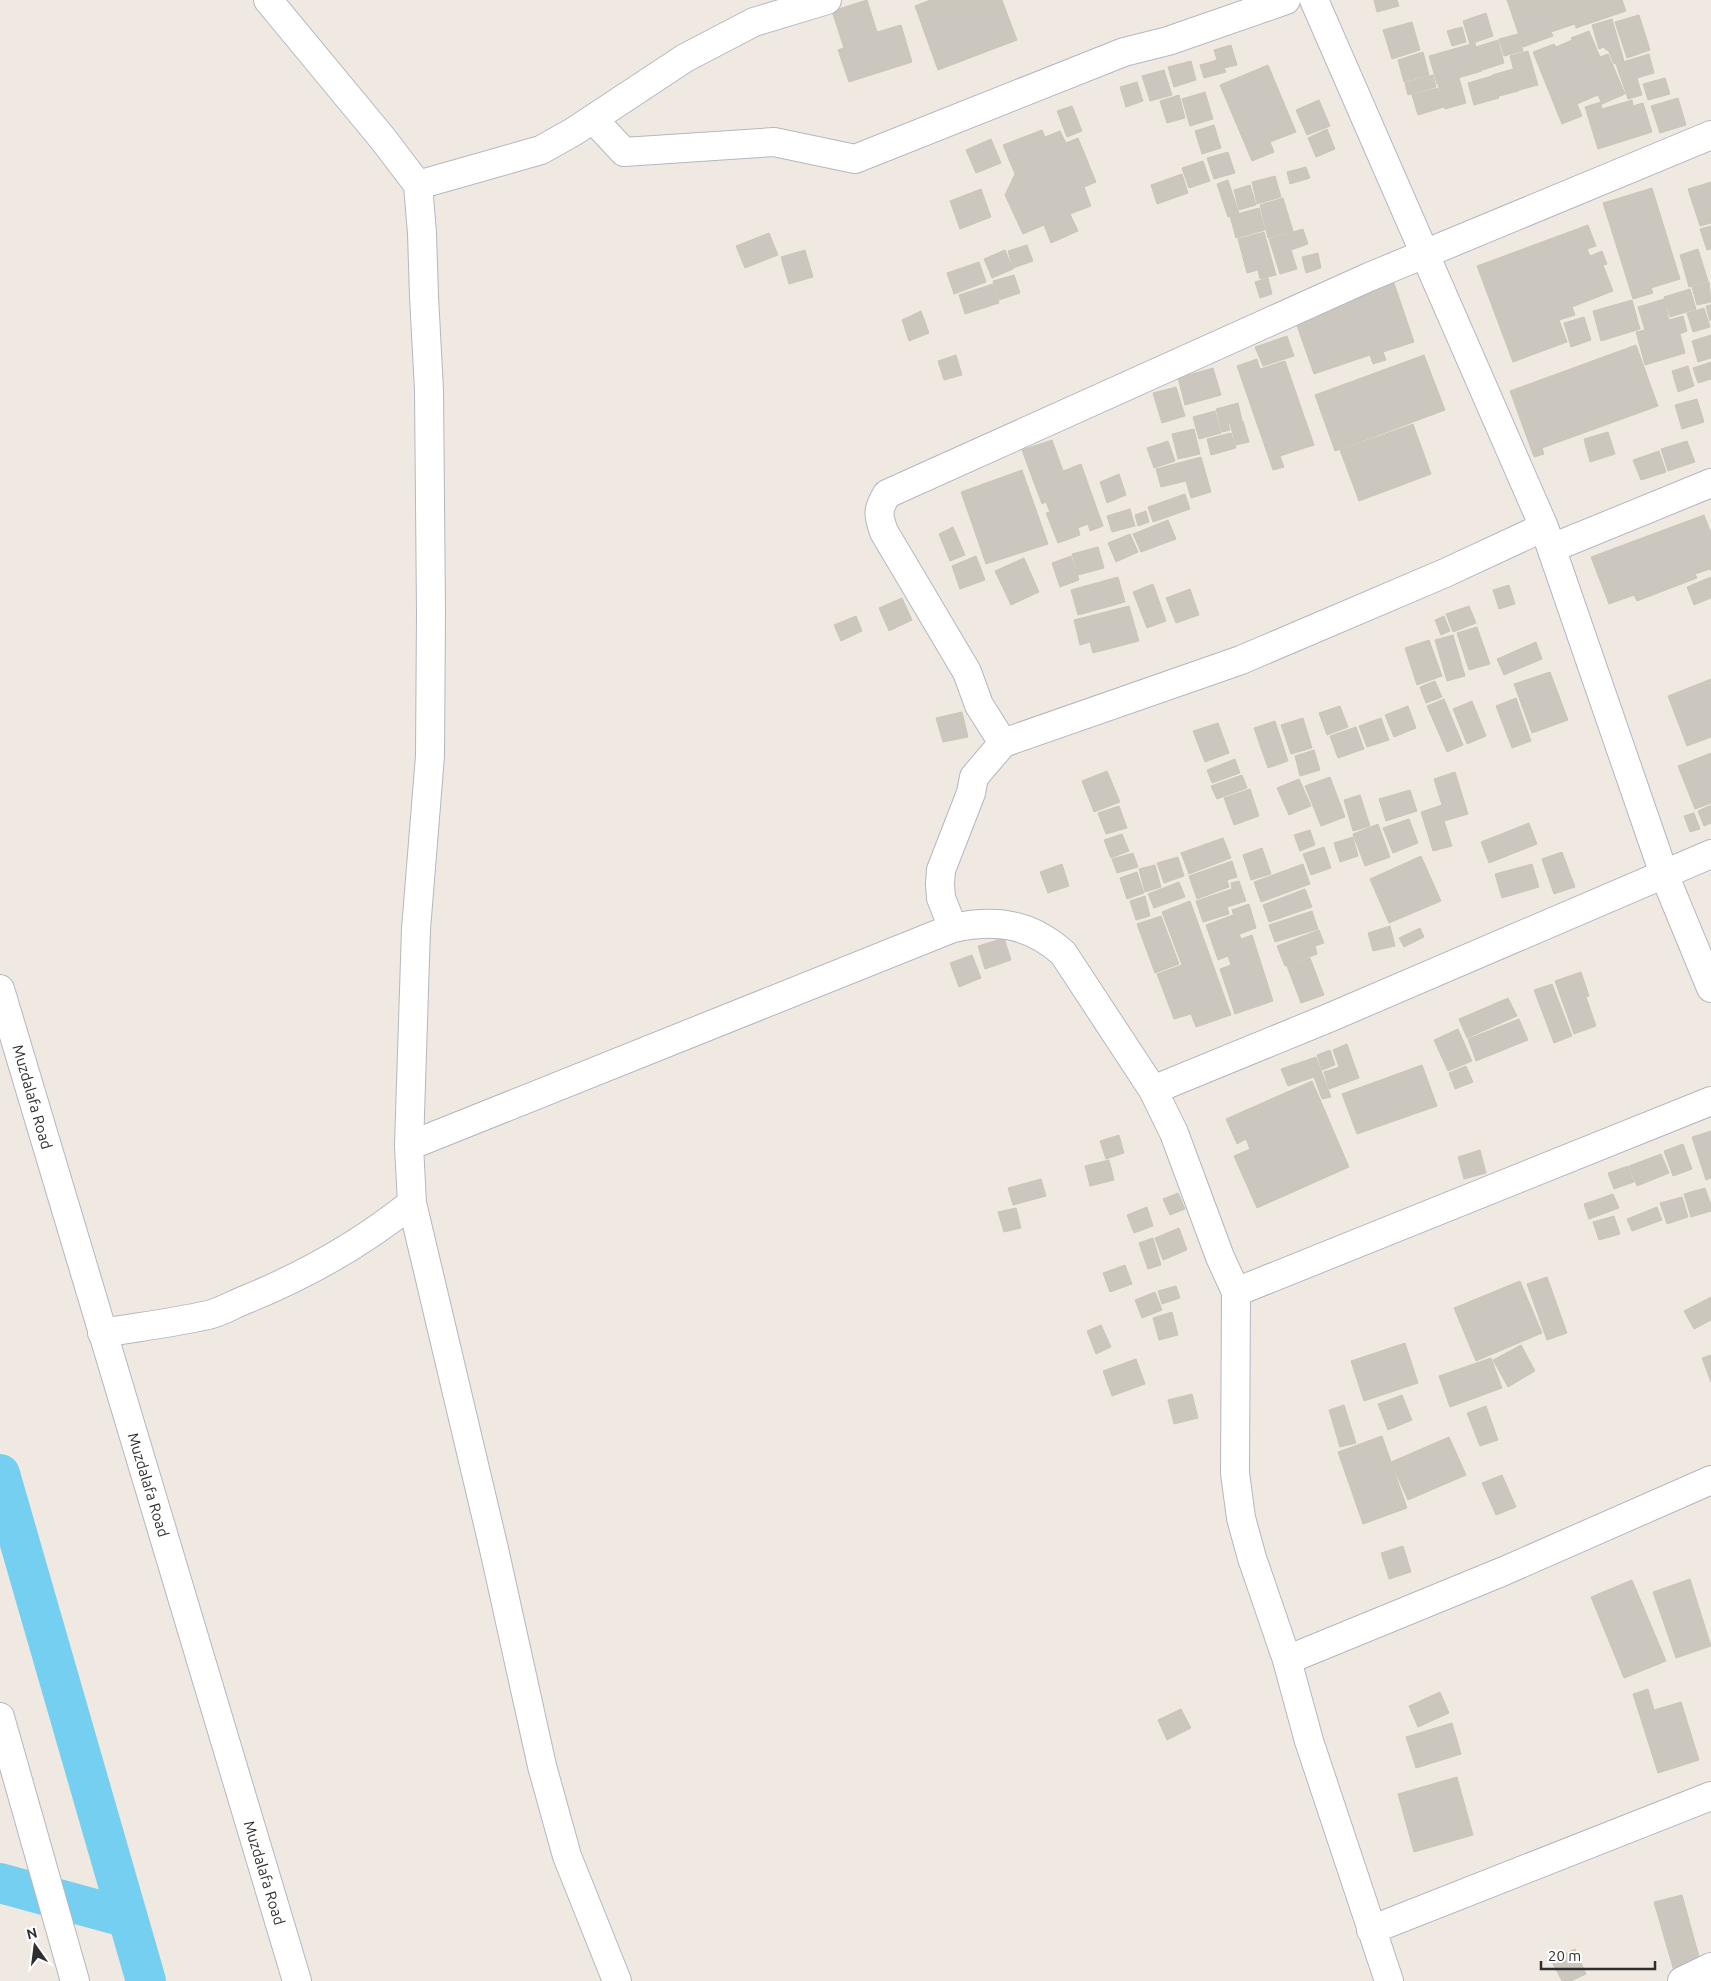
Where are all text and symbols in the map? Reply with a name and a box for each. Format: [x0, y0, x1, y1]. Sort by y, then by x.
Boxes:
street label: Muzdalafa Road [9, 1043, 56, 1151]
street label: Muzdalafa Road [125, 1431, 172, 1539]
street label: Muzdalafa Road [241, 1819, 288, 1927]
north arrow [10, 1921, 60, 1971]
text: N [25, 1924, 39, 1942]
scale bar [1541, 1938, 1655, 1970]
text: 20 m [1548, 1947, 1581, 1964]

